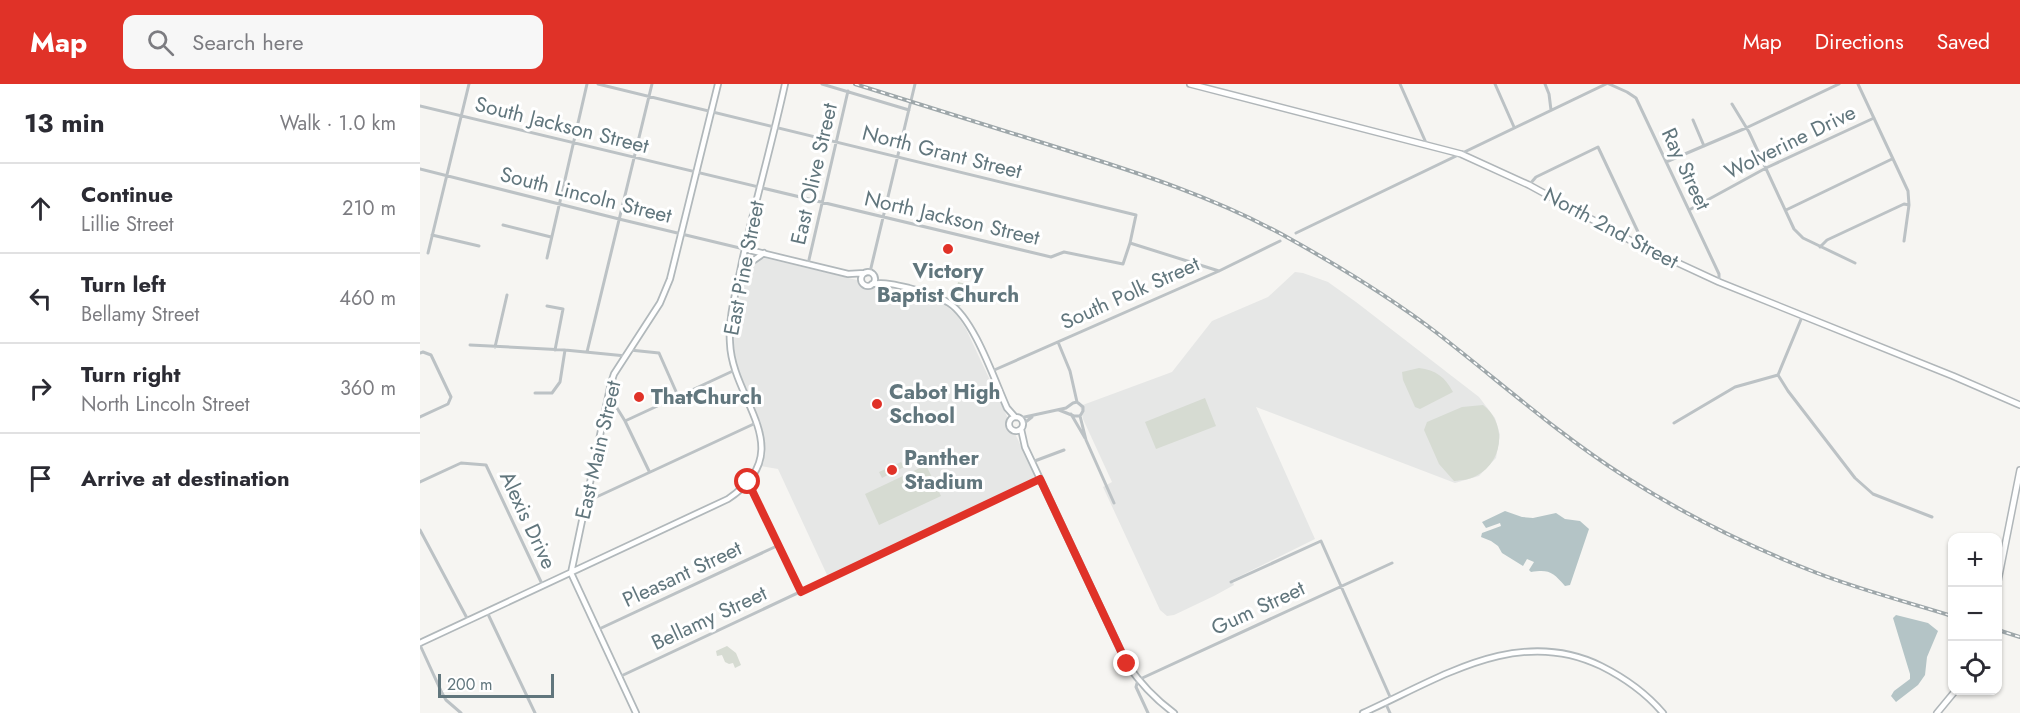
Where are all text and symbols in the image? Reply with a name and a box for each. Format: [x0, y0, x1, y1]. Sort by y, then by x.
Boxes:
search box [123, 15, 543, 69]
text: Map [30, 22, 87, 63]
icon: search [144, 26, 177, 59]
text: Search here [192, 26, 304, 58]
text: Map [1743, 27, 1782, 57]
text: Directions [1815, 27, 1904, 57]
text: Saved [1937, 27, 1990, 57]
street label: South Jackson Street [472, 89, 652, 161]
street label: Wolverine Drive [1719, 97, 1861, 187]
street label: East Olive Street [783, 100, 845, 248]
text: 13 min [24, 104, 105, 142]
text: Walk · 1.0 km [280, 109, 396, 138]
street label: North Grant Street [859, 118, 1025, 186]
street label: Ray Street [1654, 123, 1718, 215]
street label: South Lincoln Street [497, 159, 675, 231]
text: Continue [81, 178, 173, 210]
street label: North 2nd Street [1538, 180, 1684, 276]
street label: North Jackson Street [861, 183, 1043, 253]
icon: ahead [24, 192, 57, 225]
text: 210 m [342, 194, 396, 223]
street label: East Pine Street [716, 198, 772, 338]
text: Lillie Street [81, 210, 174, 239]
marker: Victory Baptist Church [941, 242, 955, 256]
street label: South Polk Street [1056, 249, 1204, 337]
place label: Victory Baptist Church [877, 256, 1019, 310]
text: Turn left [81, 268, 166, 300]
icon: left [24, 282, 57, 315]
text: 460 m [339, 284, 396, 313]
text: Bellamy Street [81, 300, 199, 329]
text: Turn right [81, 358, 181, 390]
icon: right [24, 372, 57, 405]
text: 360 m [340, 374, 396, 403]
place label: Cabot High School [889, 377, 1000, 431]
street label: East Main Street [567, 378, 629, 522]
place label: ThatChurch [651, 382, 762, 412]
text: North Lincoln Street [81, 390, 250, 419]
marker: ThatChurch [632, 390, 646, 404]
marker: Cabot High School [870, 397, 884, 411]
place label: Panther Stadium [904, 443, 983, 497]
icon: arrive [24, 462, 57, 495]
text: Arrive at destination [81, 462, 290, 494]
marker: Panther Stadium [885, 463, 899, 477]
street label: Alexis Drive [492, 466, 564, 574]
route start [734, 468, 760, 494]
street label: Pleasant Street [618, 533, 746, 615]
map controls [1948, 533, 2002, 695]
button: + [1948, 533, 2002, 587]
street label: Gum Street [1206, 573, 1310, 643]
street label: Bellamy Street [646, 578, 772, 658]
button: − [1948, 587, 2002, 641]
button: locate [1948, 641, 2002, 695]
route end [1113, 650, 1139, 676]
scale bar [438, 671, 554, 698]
text: 200 m [447, 673, 493, 696]

